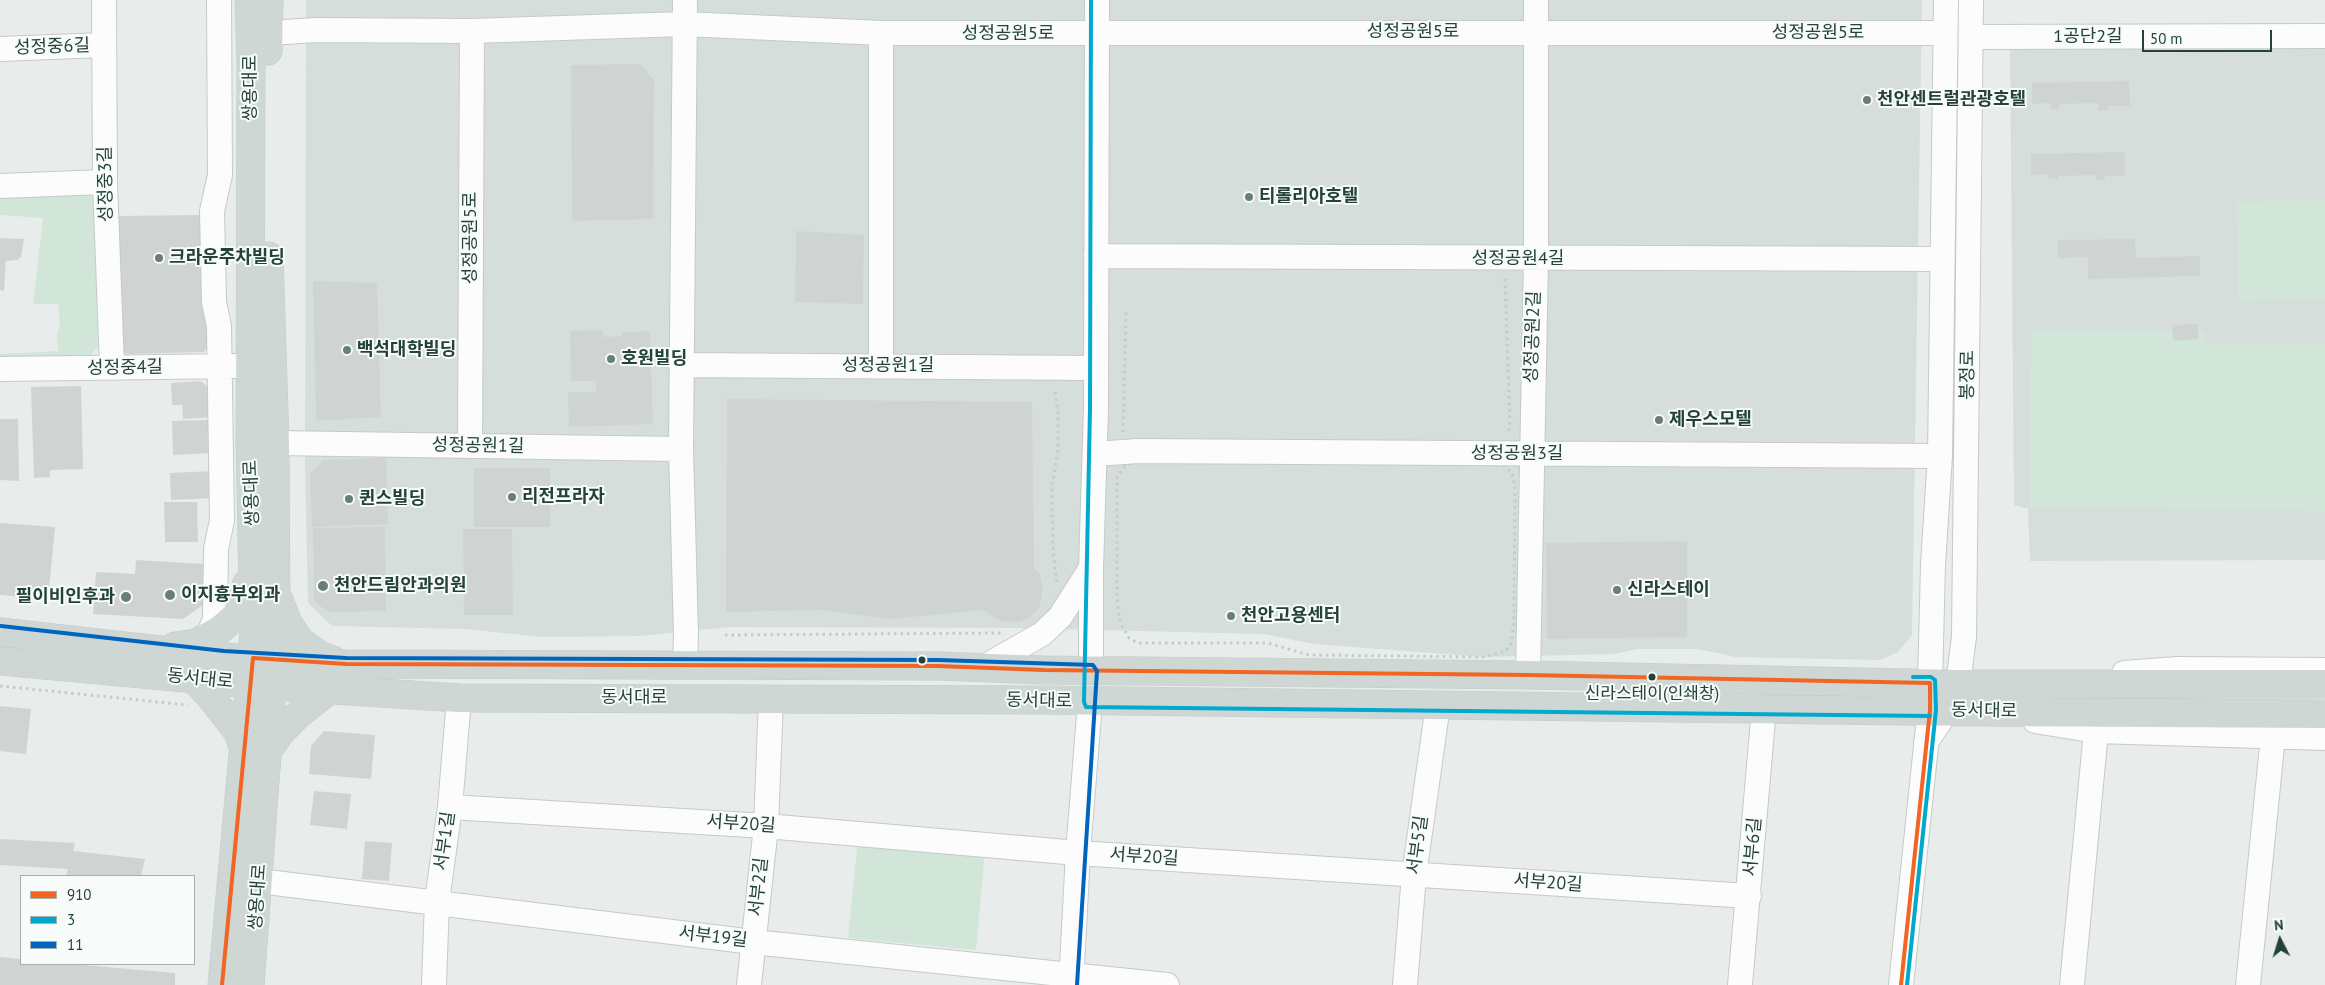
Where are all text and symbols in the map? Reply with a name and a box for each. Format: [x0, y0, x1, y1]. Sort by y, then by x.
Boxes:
scale bar [2145, 20, 2275, 52]
street label: 성정공원5로 [1367, 21, 1459, 43]
street label: 성정공원5로 [1772, 22, 1864, 44]
street label: 성정공원5로 [962, 23, 1054, 45]
street label: 1공단2길 [2053, 26, 2123, 48]
text: 50 m [2150, 29, 2183, 48]
street label: 성정중6길 [14, 35, 90, 59]
street label: 쌍용대로 [240, 55, 262, 121]
place label: 천안센트럴관광호텔 [1877, 89, 2026, 111]
marker: 천안센트럴관광호텔 [1861, 94, 1873, 106]
street label: 성정중3길 [95, 146, 117, 222]
place label: 티롤리아호텔 [1259, 186, 1358, 208]
marker: 티롤리아호텔 [1243, 191, 1255, 203]
street label: 성정공원5로 [460, 192, 482, 284]
place label: 크라운주차빌딩 [169, 247, 285, 269]
street label: 성정공원4길 [1472, 248, 1564, 270]
marker: 크라운주차빌딩 [153, 252, 165, 264]
street label: 성정공원2길 [1521, 290, 1545, 384]
place label: 백석대학빌딩 [357, 339, 456, 361]
marker: 백석대학빌딩 [341, 344, 353, 356]
place label: 호원빌딩 [621, 348, 687, 370]
street label: 봉정로 [1957, 350, 1979, 400]
marker: 호원빌딩 [605, 353, 617, 365]
street label: 성정공원1길 [842, 355, 934, 377]
street label: 성정중4길 [87, 357, 163, 379]
place label: 제우스모텔 [1669, 409, 1752, 431]
marker: 제우스모텔 [1653, 414, 1665, 426]
street label: 성정공원1길 [432, 434, 524, 458]
street label: 성정공원3길 [1471, 443, 1563, 465]
street label: 쌍용대로 [240, 460, 264, 526]
place label: 리전프라자 [522, 486, 605, 508]
place label: 퀸스빌딩 [359, 488, 425, 510]
marker: 리전프라자 [506, 491, 518, 503]
marker: 퀸스빌딩 [343, 493, 355, 505]
place label: 천안드림안과의원 [334, 575, 466, 597]
marker: 천안드림안과의원 [316, 579, 330, 593]
place label: 신라스테이 [1627, 579, 1710, 601]
place label: 이지흉부외과 [181, 584, 280, 606]
marker: 신라스테이 [1611, 584, 1623, 596]
place label: 필이비인후과 [16, 586, 115, 608]
marker: 이지흉부외과 [163, 588, 177, 602]
marker: 필이비인후과 [119, 590, 133, 604]
place label: 천안고용센터 [1241, 605, 1340, 627]
marker: 천안고용센터 [1225, 610, 1237, 622]
unlabelled marker [917, 655, 927, 665]
street label: 동서대로 [166, 665, 234, 693]
marker: 신라스테이(인쇄창) [1647, 672, 1657, 682]
place label: 신라스테이(인쇄창) [1585, 684, 1719, 704]
street label: 동서대로 [601, 687, 667, 709]
street label: 동서대로 [1006, 690, 1072, 712]
street label: 동서대로 [1951, 700, 2017, 722]
street label: 서부1길 [430, 810, 460, 872]
street label: 서부20길 [706, 811, 776, 837]
street label: 서부5길 [1403, 814, 1433, 876]
street label: 서부6길 [1740, 816, 1766, 878]
street label: 서부20길 [1109, 844, 1179, 870]
street label: 서부2길 [745, 856, 773, 918]
street label: 쌍용대로 [245, 863, 271, 931]
street label: 서부20길 [1513, 870, 1583, 896]
legend [20, 875, 195, 965]
text: 910 [67, 885, 92, 904]
text: 3 [67, 910, 75, 929]
north arrow [2255, 915, 2305, 965]
text: N [2273, 916, 2284, 934]
street label: 서부19길 [677, 922, 749, 952]
text: 11 [67, 935, 83, 954]

